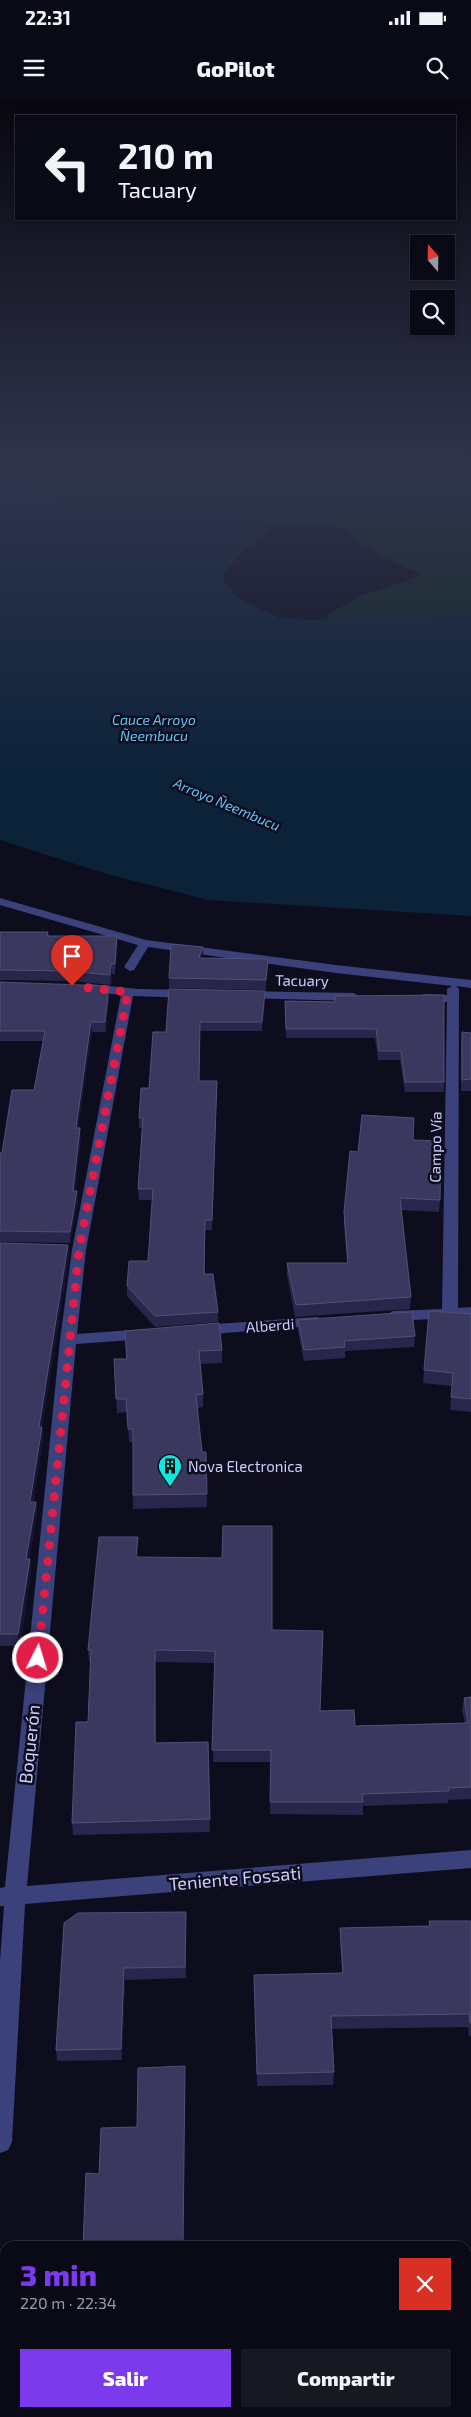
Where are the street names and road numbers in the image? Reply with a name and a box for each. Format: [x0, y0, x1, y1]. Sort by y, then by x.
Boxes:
street label: Tacuary [275, 971, 329, 989]
street label: Campo Vía [425, 1111, 445, 1183]
street label: Alberdi [245, 1314, 295, 1336]
street label: Boquerón [14, 1703, 44, 1785]
street label: Teniente Fossati [168, 1861, 302, 1895]

